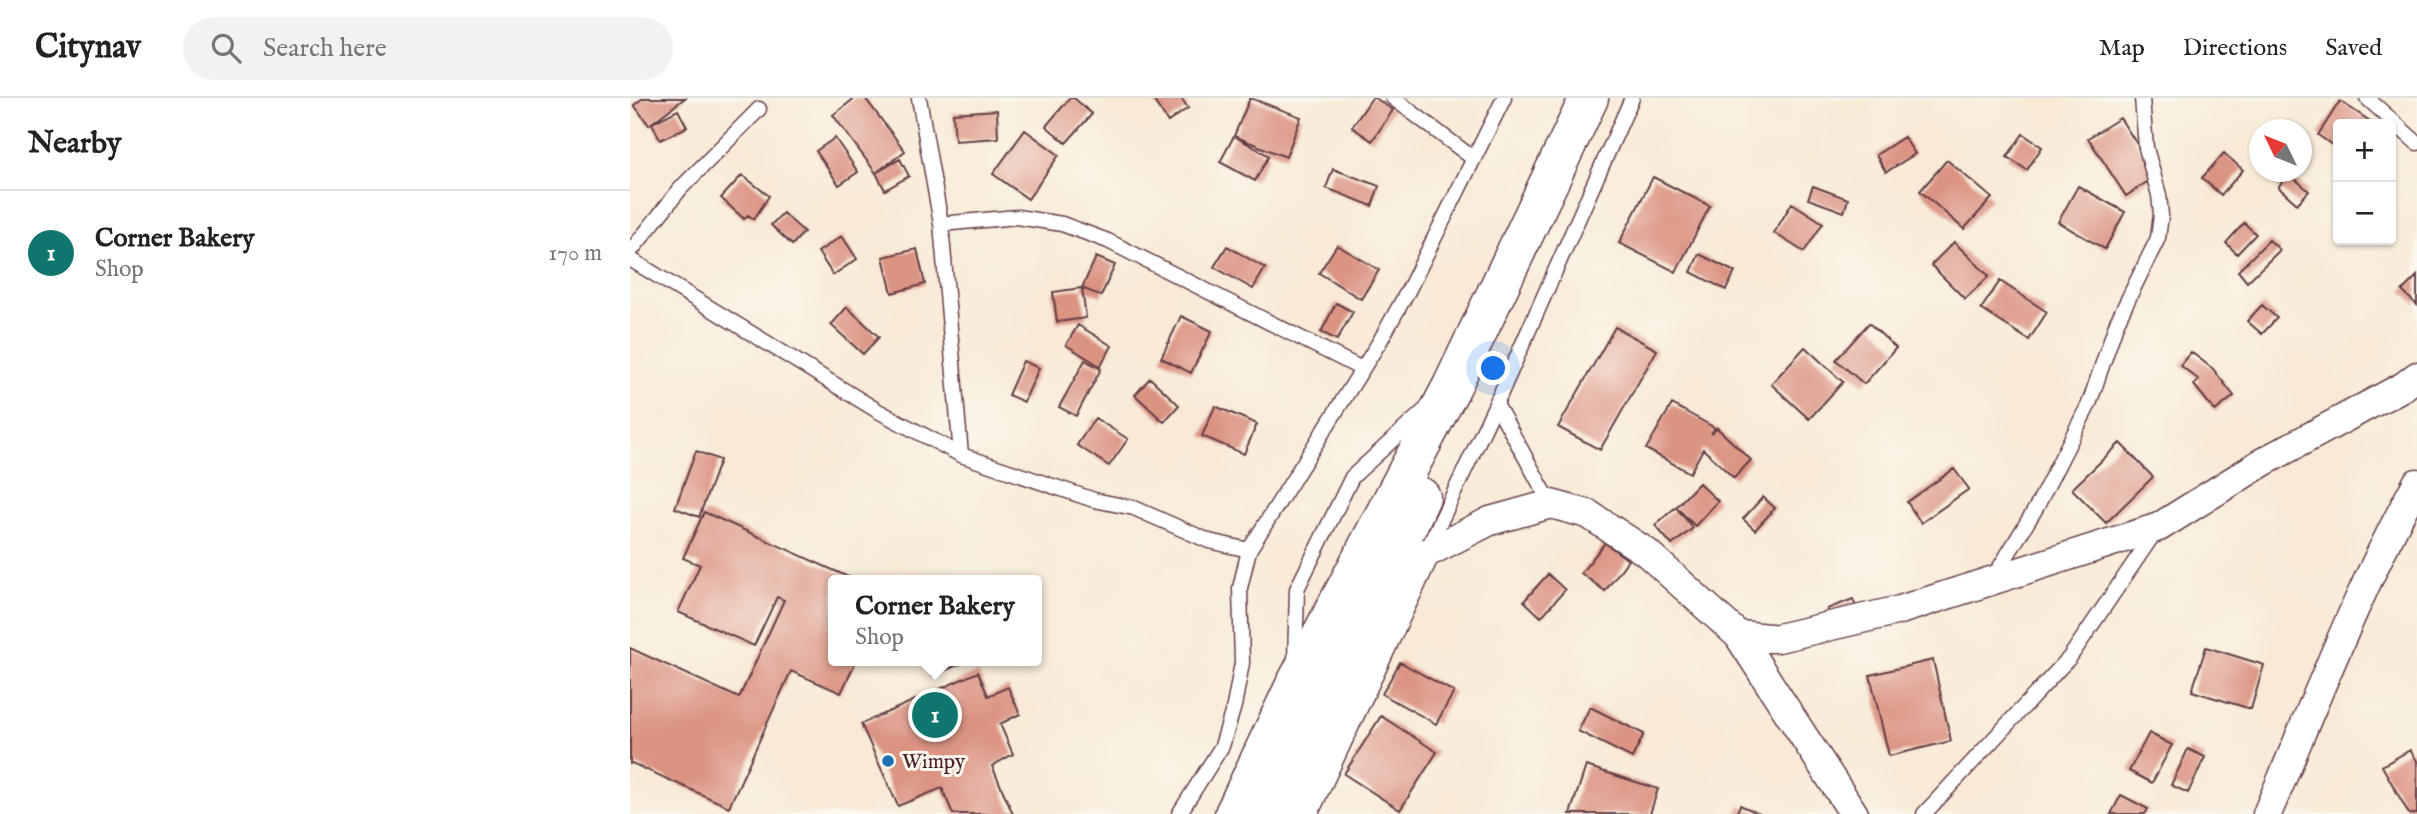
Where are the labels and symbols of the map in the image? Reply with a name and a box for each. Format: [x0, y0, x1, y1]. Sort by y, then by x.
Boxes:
north arrow [2249, 119, 2312, 182]
your location [1476, 351, 1510, 385]
pin: 1 [912, 689, 958, 741]
place label: Wimpy [902, 749, 966, 776]
marker: Wimpy [880, 753, 896, 769]

